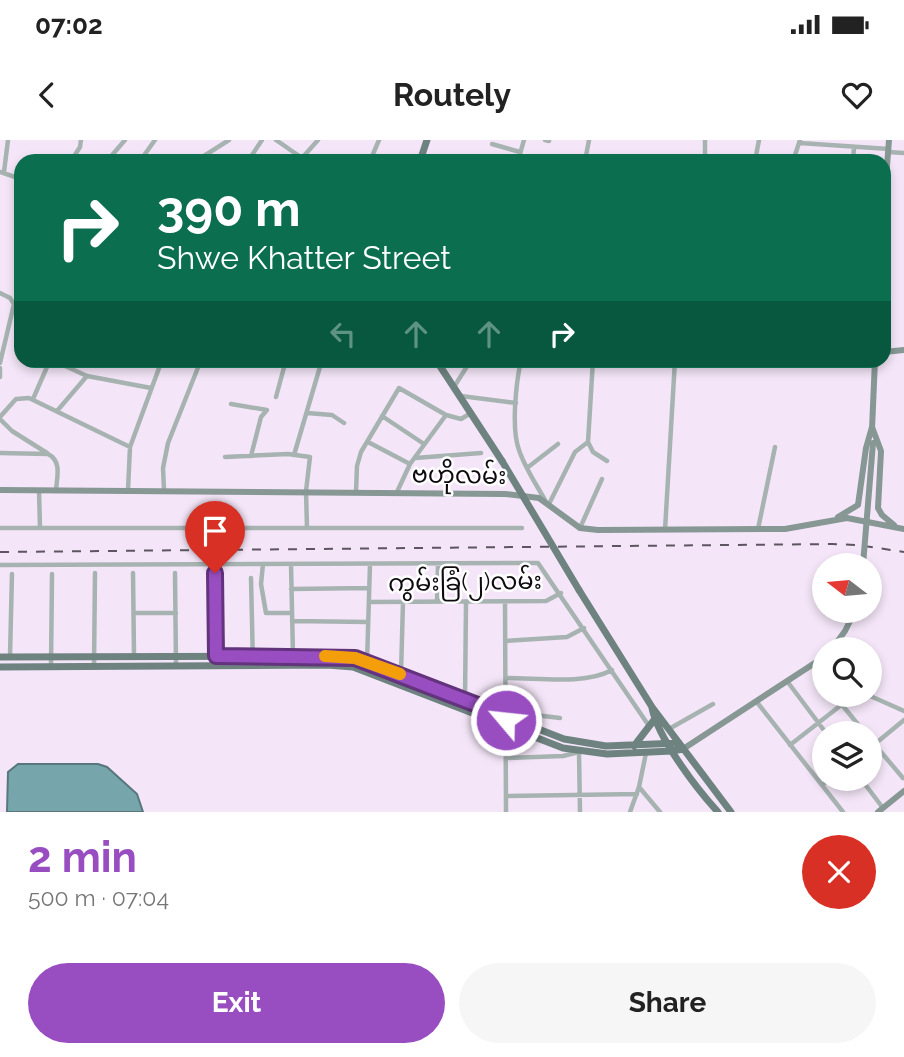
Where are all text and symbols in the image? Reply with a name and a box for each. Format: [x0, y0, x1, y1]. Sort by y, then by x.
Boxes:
text: 07:02 [35, 10, 103, 40]
icon: back [28, 76, 66, 114]
text: Routely [393, 76, 511, 113]
icon: heart [838, 76, 876, 114]
text: 390 m [157, 180, 301, 237]
icon: right [42, 182, 133, 273]
text: Shwe Khatter Street [157, 239, 451, 276]
icon: left [324, 315, 362, 353]
icon: ahead [397, 315, 435, 353]
icon: ahead [470, 315, 508, 353]
icon: right [543, 315, 581, 353]
street label: ဗဟိုလမ်း [411, 458, 507, 495]
pin [185, 501, 245, 573]
icon: arrive [196, 512, 234, 550]
north arrow [812, 553, 882, 623]
map controls [812, 553, 882, 791]
street label: ကွမ်းခြံ(၂)လမ်း [388, 565, 542, 602]
button: search [812, 637, 882, 707]
position arrow [469, 683, 543, 757]
button: layers [812, 721, 882, 791]
text: 2 min [28, 833, 137, 882]
button: close [802, 835, 876, 909]
text: 500 m · 07:04 [28, 884, 169, 911]
button: Exit [28, 963, 445, 1043]
button: Share [459, 963, 876, 1043]

